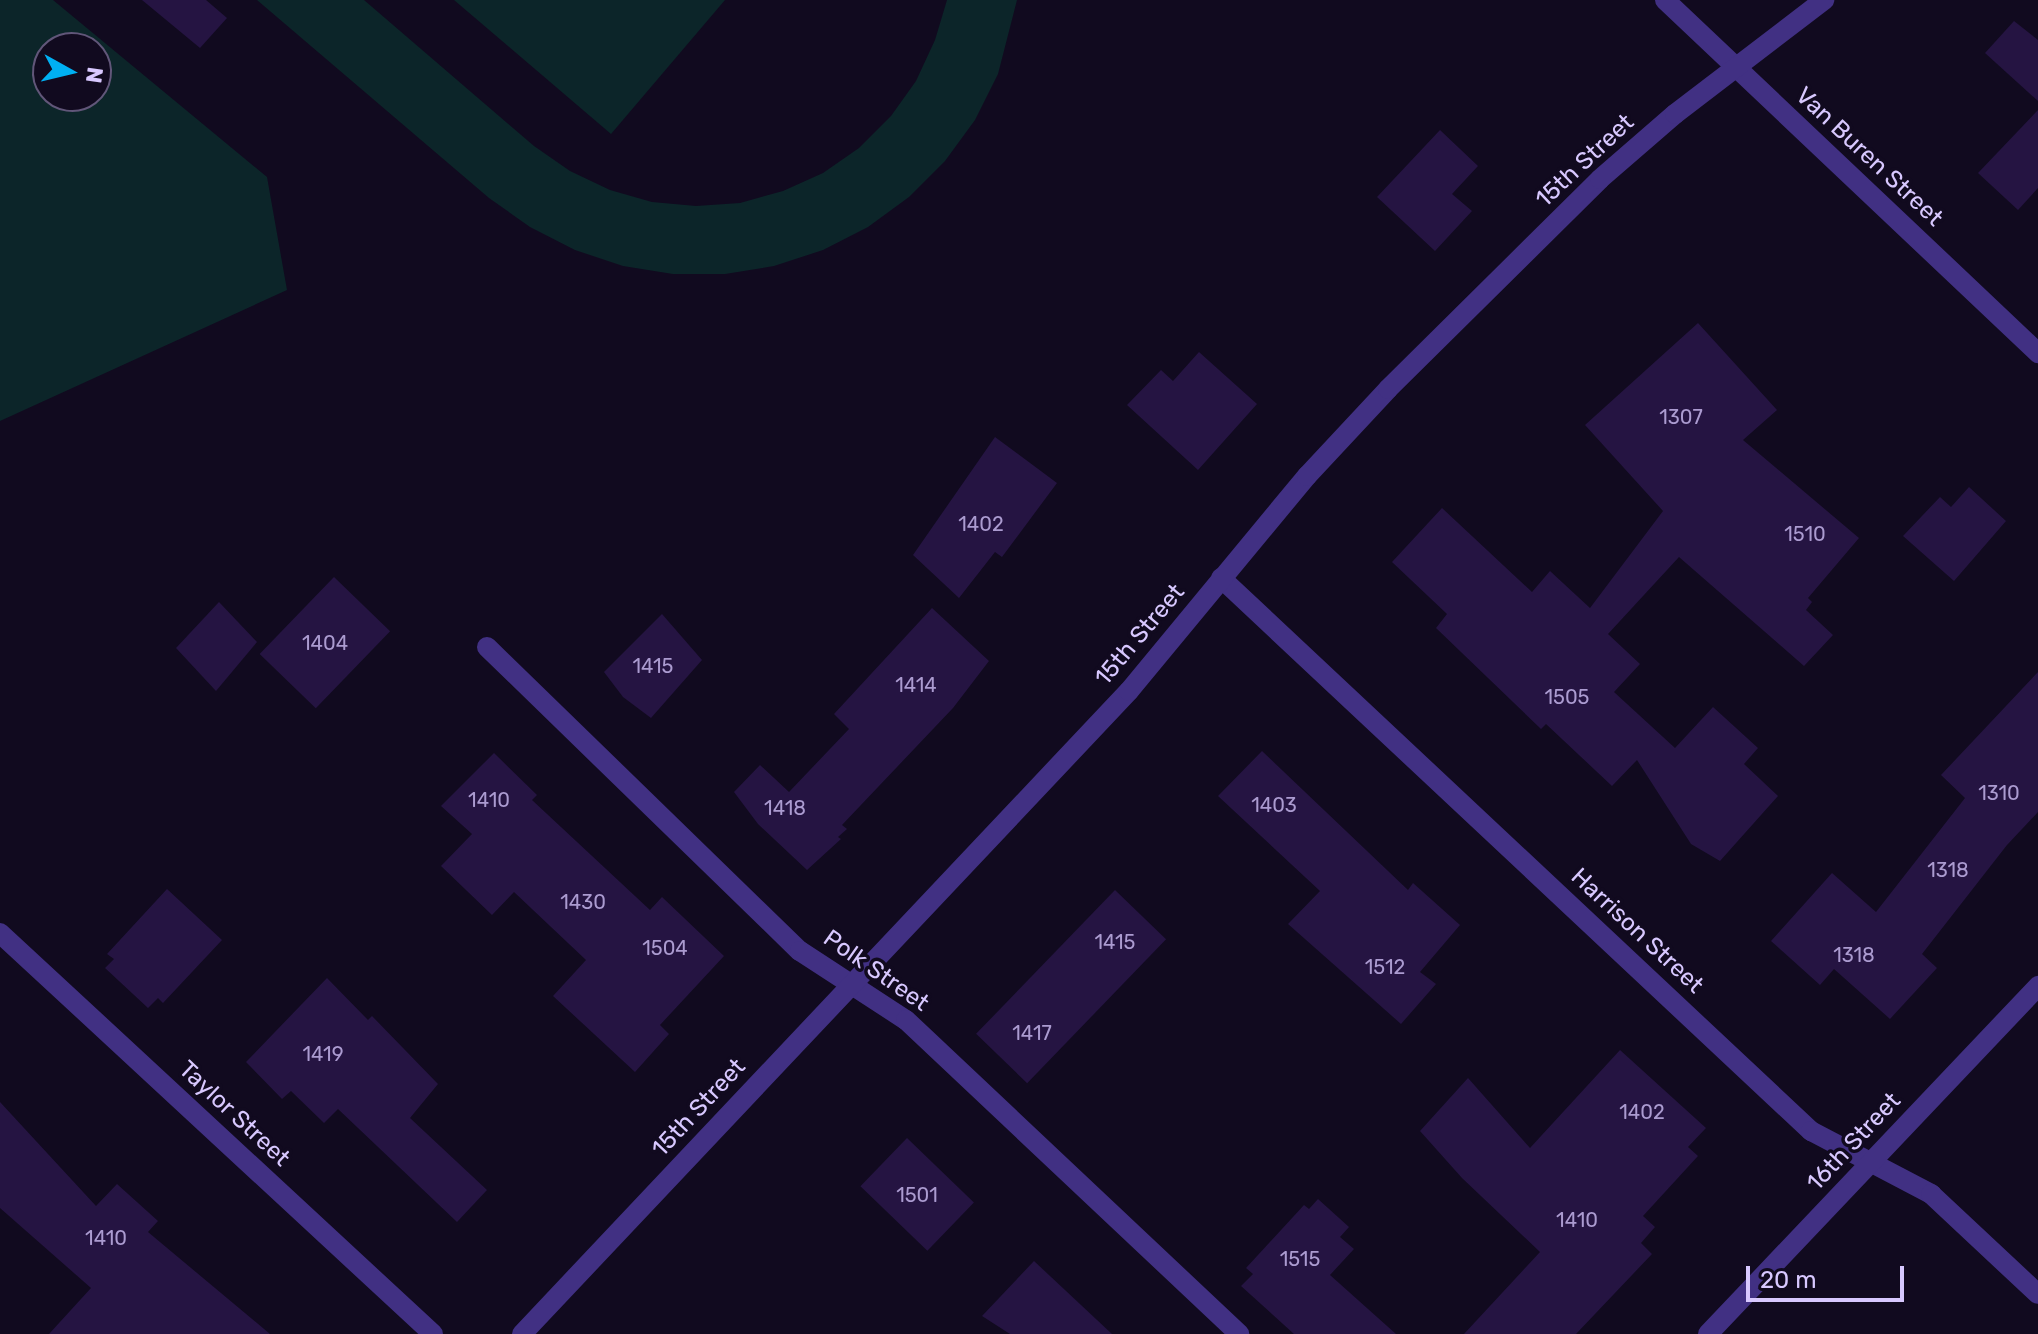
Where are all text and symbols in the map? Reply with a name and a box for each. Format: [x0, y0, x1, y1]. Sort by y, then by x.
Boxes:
north arrow [32, 32, 112, 112]
text: N [80, 65, 109, 85]
street label: Van Buren Street [1789, 81, 1949, 233]
street label: 15th Street [1530, 108, 1640, 214]
house number: 1307 [1659, 405, 1703, 429]
house number: 1402 [958, 512, 1004, 536]
house number: 1510 [1784, 522, 1826, 546]
street label: 15th Street [1089, 578, 1191, 692]
house number: 1404 [302, 631, 348, 655]
house number: 1415 [632, 654, 674, 678]
house number: 1414 [895, 673, 937, 697]
house number: 1505 [1544, 685, 1590, 709]
house number: 1310 [1978, 781, 2020, 805]
house number: 1410 [468, 788, 510, 812]
house number: 1403 [1251, 793, 1297, 817]
house number: 1418 [764, 796, 806, 820]
house number: 1318 [1927, 858, 1969, 882]
street label: Harrison Street [1565, 862, 1709, 1000]
house number: 1430 [560, 890, 606, 914]
street label: Polk Street [818, 924, 934, 1018]
house number: 1415 [1094, 930, 1136, 954]
house number: 1504 [642, 936, 688, 960]
house number: 1318 [1833, 943, 1875, 967]
house number: 1512 [1365, 955, 1405, 979]
house number: 1417 [1012, 1021, 1052, 1045]
house number: 1419 [303, 1042, 343, 1066]
street label: 15th Street [646, 1053, 752, 1163]
street label: Taylor Street [172, 1055, 296, 1173]
street label: 16th Street [1801, 1087, 1907, 1197]
house number: 1402 [1619, 1100, 1665, 1124]
house number: 1501 [896, 1183, 938, 1207]
house number: 1410 [1556, 1208, 1598, 1232]
house number: 1410 [85, 1226, 127, 1250]
house number: 1515 [1280, 1247, 1320, 1271]
scale bar [1750, 1250, 1908, 1300]
text: 20 m [1760, 1266, 1817, 1294]

